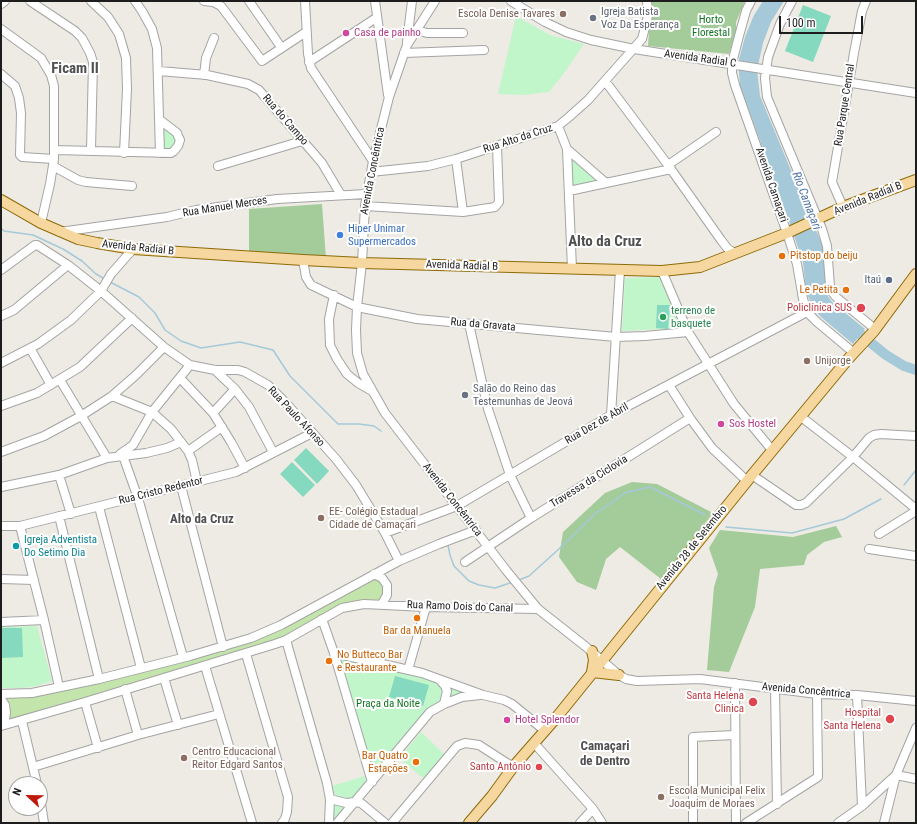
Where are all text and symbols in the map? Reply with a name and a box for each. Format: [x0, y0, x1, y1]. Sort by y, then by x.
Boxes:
place label: Igreja Batista Voz Da Esperança [601, 5, 679, 31]
place label: Escola Denise Tavares [458, 7, 555, 21]
scale bar [781, 8, 865, 34]
marker: Escola Denise Tavares [558, 9, 568, 19]
marker: Igreja Batista Voz Da Esperança [588, 13, 598, 23]
park label: Horto Florestal [692, 13, 730, 39]
text: 100 m [786, 16, 816, 30]
place label: Casa de painho [354, 26, 421, 40]
marker: Casa de painho [341, 28, 351, 38]
street label: Avenida Radial C [663, 47, 737, 71]
district label: Ficam II [51, 60, 99, 78]
street label: Rua Parque Central [832, 63, 858, 147]
street label: Rua do Campo [259, 92, 311, 148]
street label: Rua Alto da Cruz [482, 122, 554, 156]
street label: Avenida Concêntrica [358, 126, 388, 216]
street label: Avenida Camaçari [752, 146, 790, 224]
water label: Rio Camaçari [788, 170, 824, 232]
street label: Avenida Radial B [832, 179, 904, 219]
street label: Rua Manuel Merces [182, 194, 268, 220]
place label: Hiper Unimar Supermercados [348, 222, 416, 248]
marker: Hiper Unimar Supermercados [335, 230, 345, 240]
district label: Alto da Cruz [568, 233, 642, 251]
street label: Avenida Radial B [101, 238, 175, 258]
place label: Pitstop do beiju [790, 249, 858, 263]
marker: Pitstop do beiju [777, 251, 787, 261]
street label: Avenida Radial B [426, 258, 498, 274]
place label: Itaú [864, 273, 881, 287]
marker: Itaú [884, 275, 894, 285]
place label: Le Petita [800, 283, 838, 297]
marker: Le Petita [841, 285, 851, 295]
place label: Policlínica SUS [787, 301, 852, 315]
marker: Policlínica SUS [855, 302, 867, 314]
place label: terreno de basquete [671, 304, 715, 330]
marker: terreno de basquete [658, 312, 668, 322]
street label: Rua da Gravata [450, 316, 516, 334]
place label: Unijorge [815, 354, 851, 368]
marker: Unijorge [802, 356, 812, 366]
place label: Salão do Reino das Testemunhas de Jeová [473, 382, 573, 408]
street label: Rua Paulo Afonso [265, 384, 327, 450]
marker: Salão do Reino das Testemunhas de Jeová [460, 390, 470, 400]
street label: Rua Dez de Abril [563, 401, 631, 447]
place label: Sos Hostel [729, 417, 776, 431]
marker: Sos Hostel [716, 419, 726, 429]
street label: Travessa da Ciclovia [548, 453, 630, 511]
street label: Avenida Concêntrica [419, 461, 485, 539]
street label: Rua Cristo Redentor [118, 474, 204, 508]
street label: Avenida 28 de Setembro [654, 503, 730, 593]
place label: EE- Colégio Estadual Cidade de Camaçari [329, 505, 418, 531]
district label: Alto da Cruz [170, 512, 234, 528]
marker: EE- Colégio Estadual Cidade de Camaçari [316, 513, 326, 523]
place label: Igreja Adventista Do Setimo Dia [24, 533, 97, 559]
marker: Igreja Adventista Do Setimo Dia [11, 541, 21, 551]
street label: Rua Ramo Dois do Canal [407, 599, 513, 615]
marker: Bar da Manuela [412, 613, 422, 623]
place label: Bar da Manuela [383, 624, 451, 638]
place label: No Butteco Bar e Restaurante [337, 648, 403, 674]
marker: No Butteco Bar e Restaurante [324, 656, 334, 666]
street label: Avenida Concêntrica [761, 681, 851, 701]
place label: Santa Helena Clinica [686, 689, 744, 715]
marker: Santa Helena Clinica [747, 696, 759, 708]
park label: Praça da Noite [356, 697, 420, 711]
place label: Hospital Santa Helena [823, 706, 881, 732]
place label: Hotel Splendor [515, 713, 579, 727]
marker: Hospital Santa Helena [884, 713, 896, 725]
marker: Hotel Splendor [502, 715, 512, 725]
district label: Camaçari de Dentro [580, 739, 630, 770]
place label: Centro Educacional Reitor Edgard Santos [192, 745, 283, 771]
place label: Bar Quatro Estações [362, 749, 408, 775]
marker: Centro Educacional Reitor Edgard Santos [179, 753, 189, 763]
marker: Bar Quatro Estações [411, 757, 421, 767]
place label: Santo Antônio [470, 760, 531, 774]
marker: Santo Antônio [534, 762, 544, 772]
north arrow [8, 776, 48, 816]
place label: Escola Municipal Felix Joaquim de Moraes [669, 784, 765, 810]
text: N [10, 786, 25, 797]
marker: Escola Municipal Felix Joaquim de Moraes [656, 792, 666, 802]

